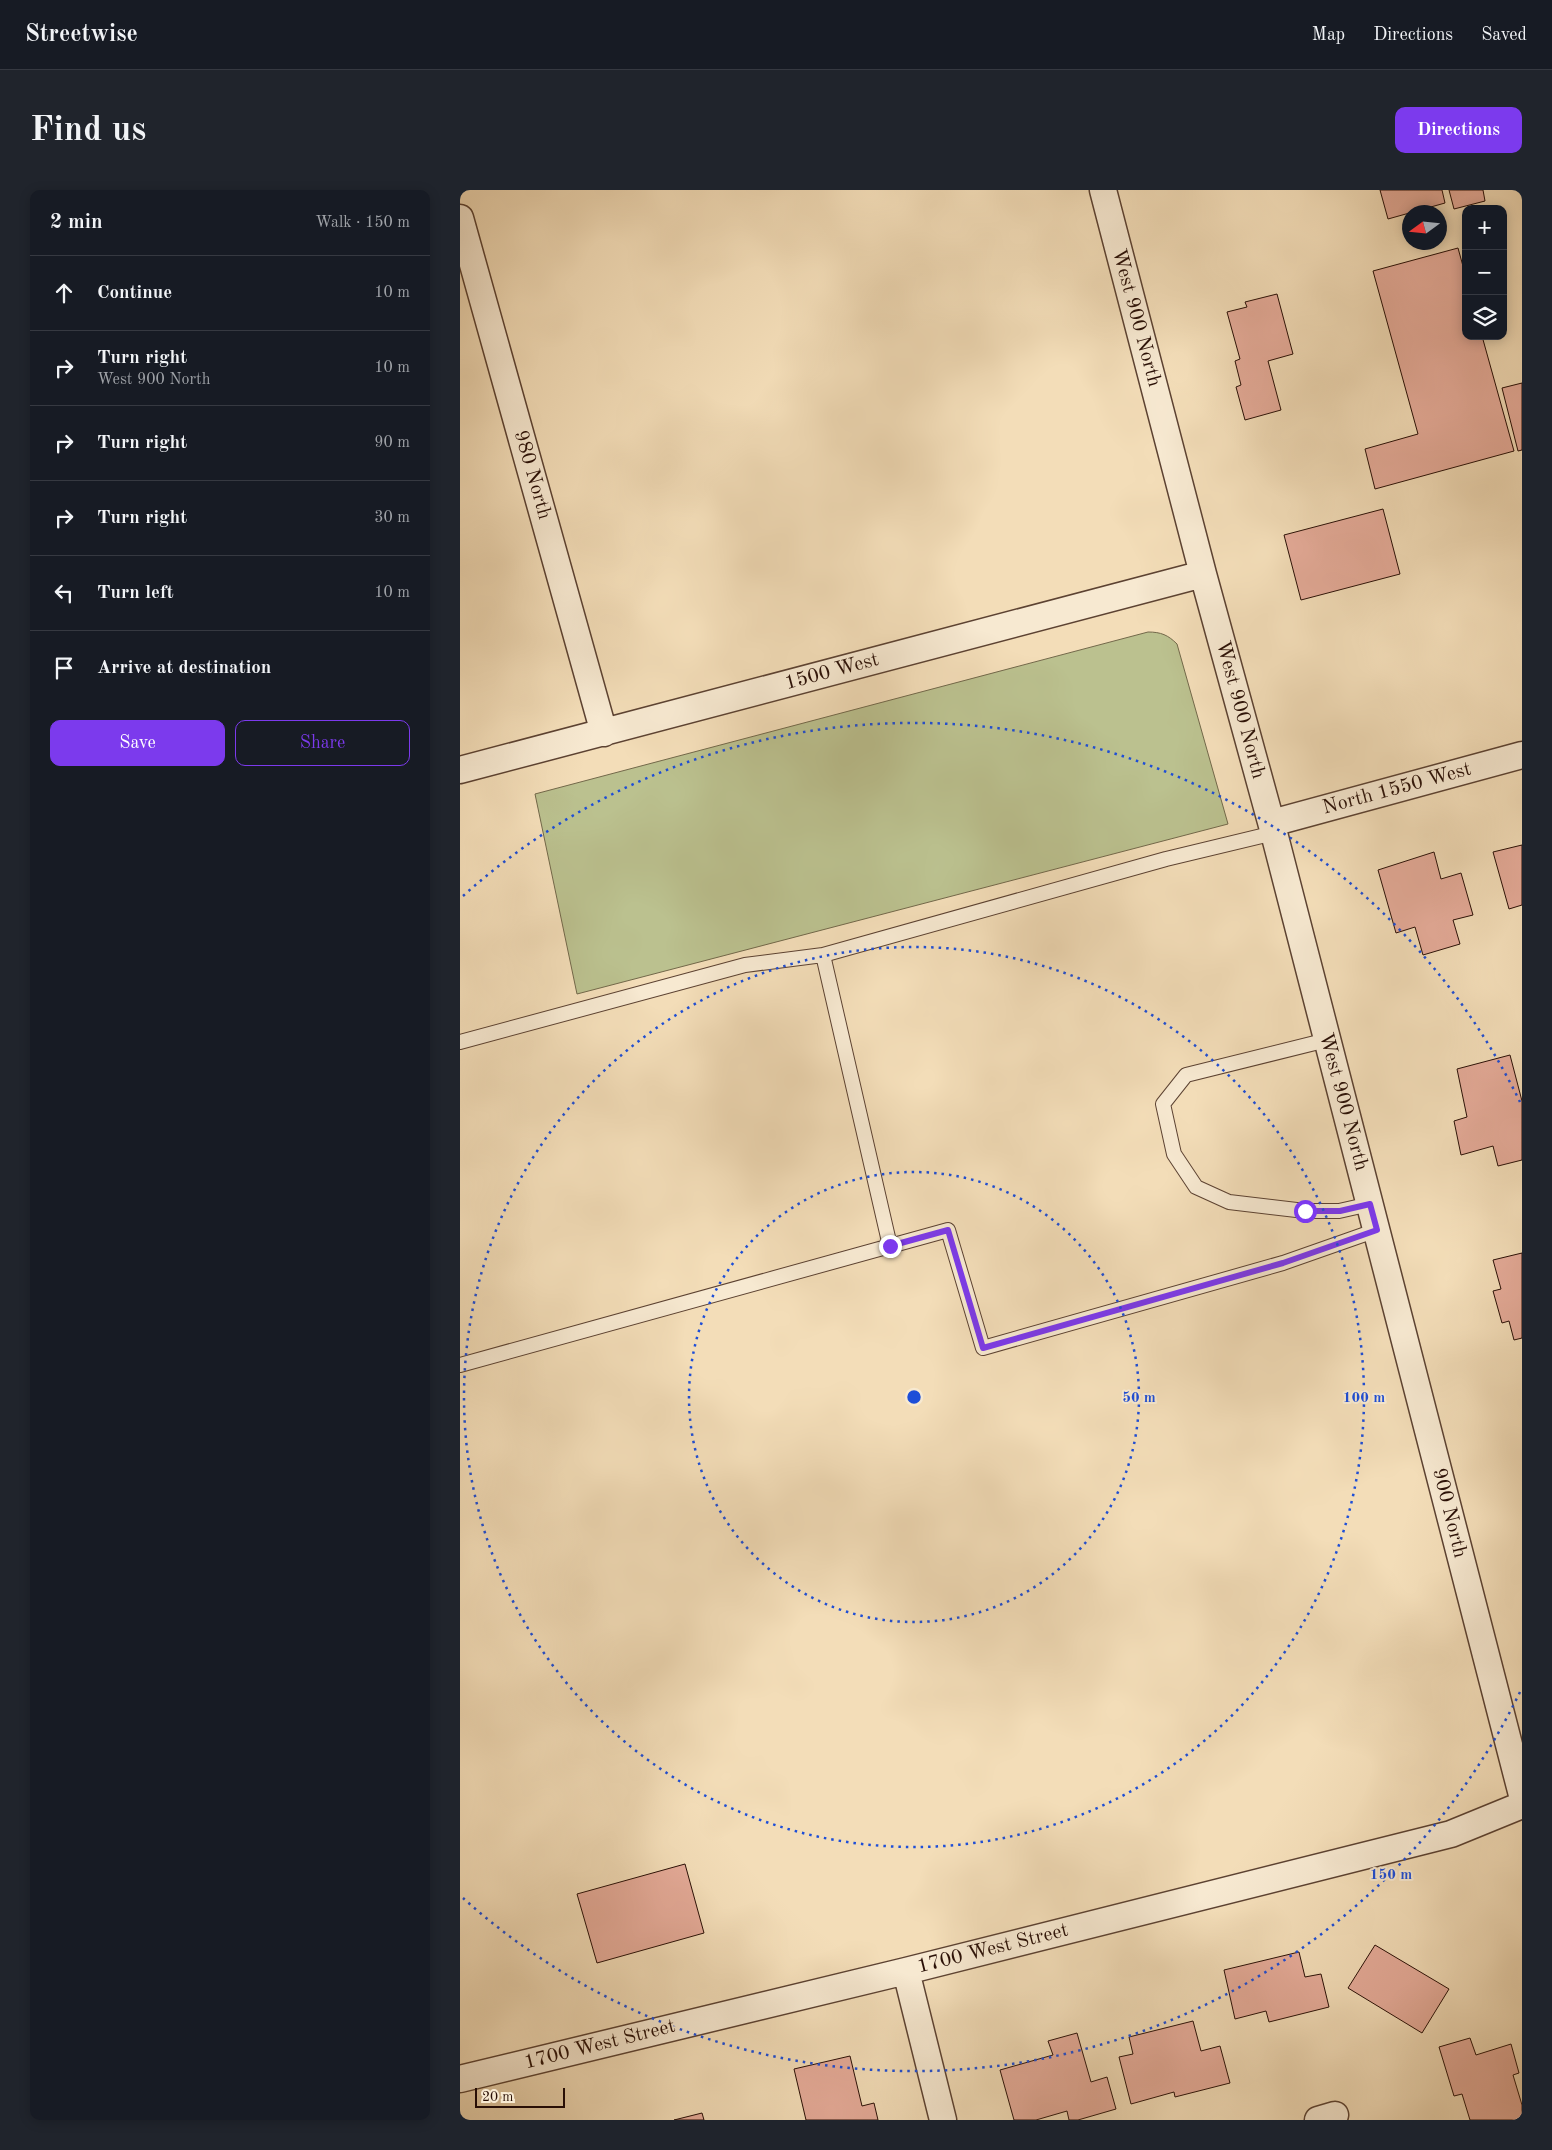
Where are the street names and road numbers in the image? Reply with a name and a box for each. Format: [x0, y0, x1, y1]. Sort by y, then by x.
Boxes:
street label: West 900 North [1108, 247, 1164, 389]
street label: 980 North [510, 428, 554, 522]
street label: West 900 North [1212, 639, 1268, 781]
street label: 1500 West [783, 650, 881, 694]
street label: North 1550 West [1320, 759, 1474, 819]
street label: West 900 North [1315, 1031, 1371, 1173]
street label: 900 North [1428, 1466, 1470, 1560]
street label: 1700 West Street [915, 1921, 1071, 1977]
street label: 1700 West Street [522, 2017, 678, 2073]

